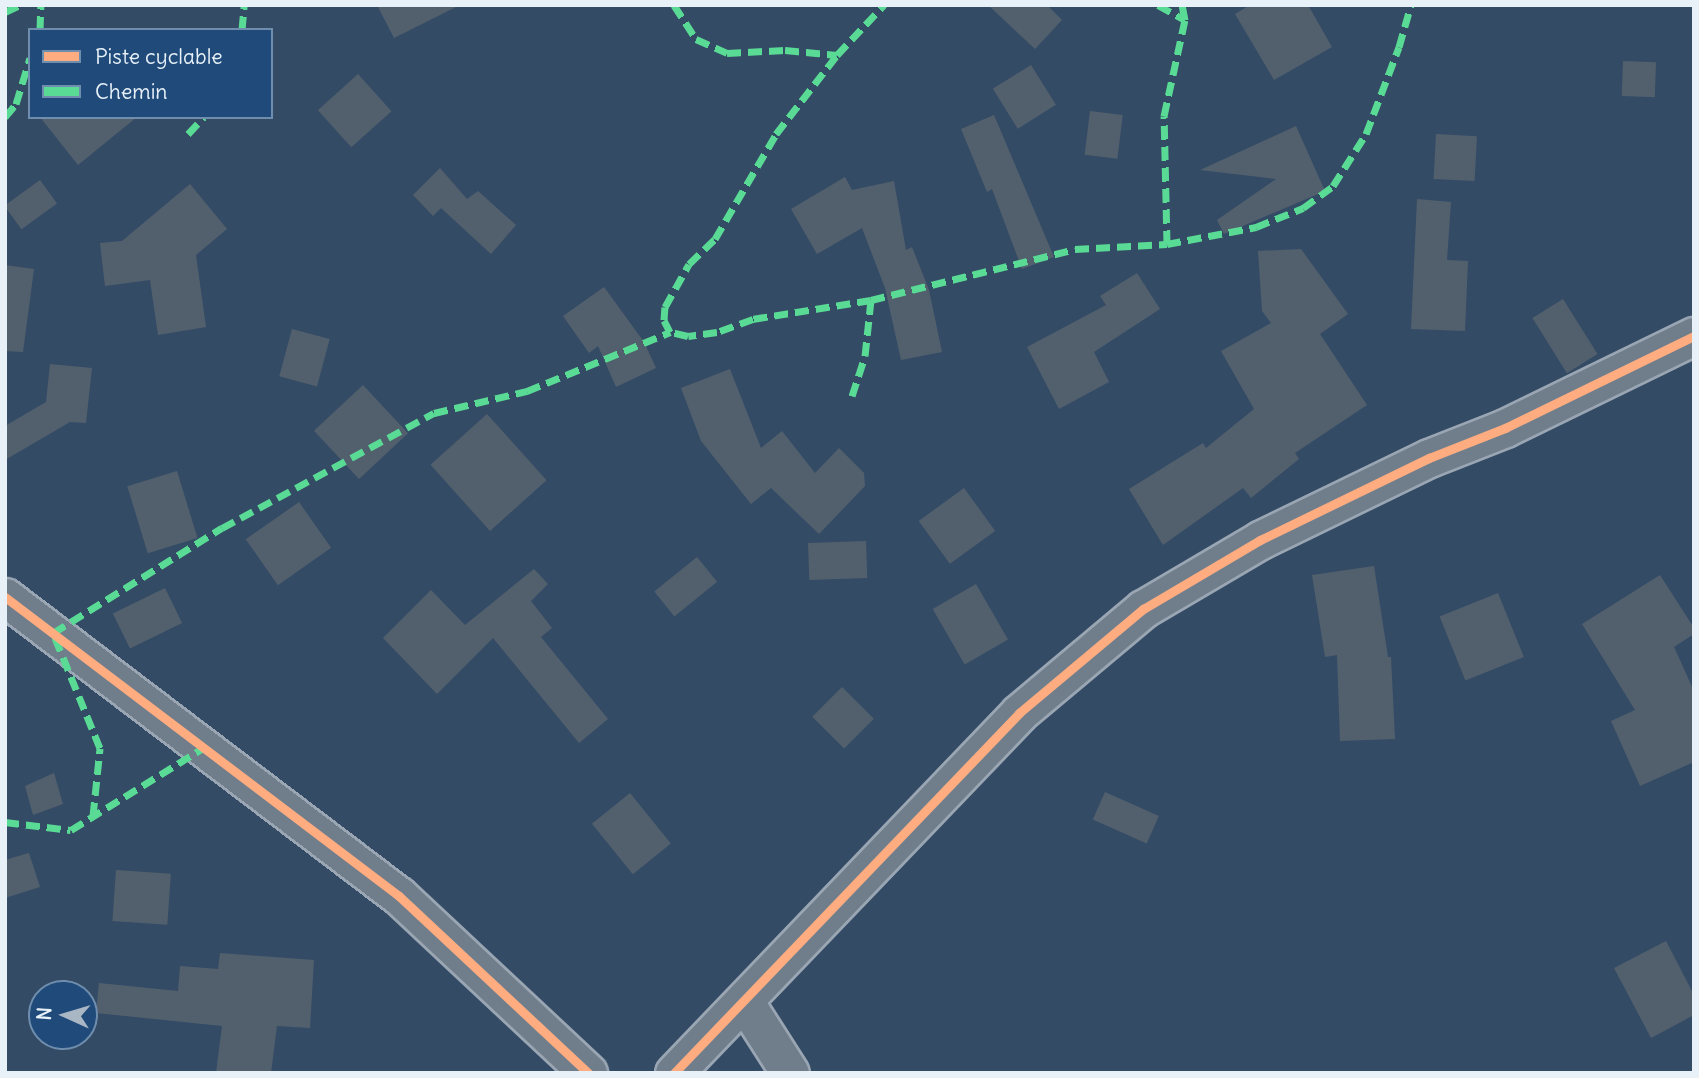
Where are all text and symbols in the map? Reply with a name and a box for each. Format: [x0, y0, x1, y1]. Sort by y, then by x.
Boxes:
legend [28, 28, 273, 119]
text: Piste cyclable [95, 43, 223, 70]
text: Chemin [95, 78, 168, 105]
north arrow [28, 980, 98, 1050]
text: N [32, 1006, 56, 1021]

